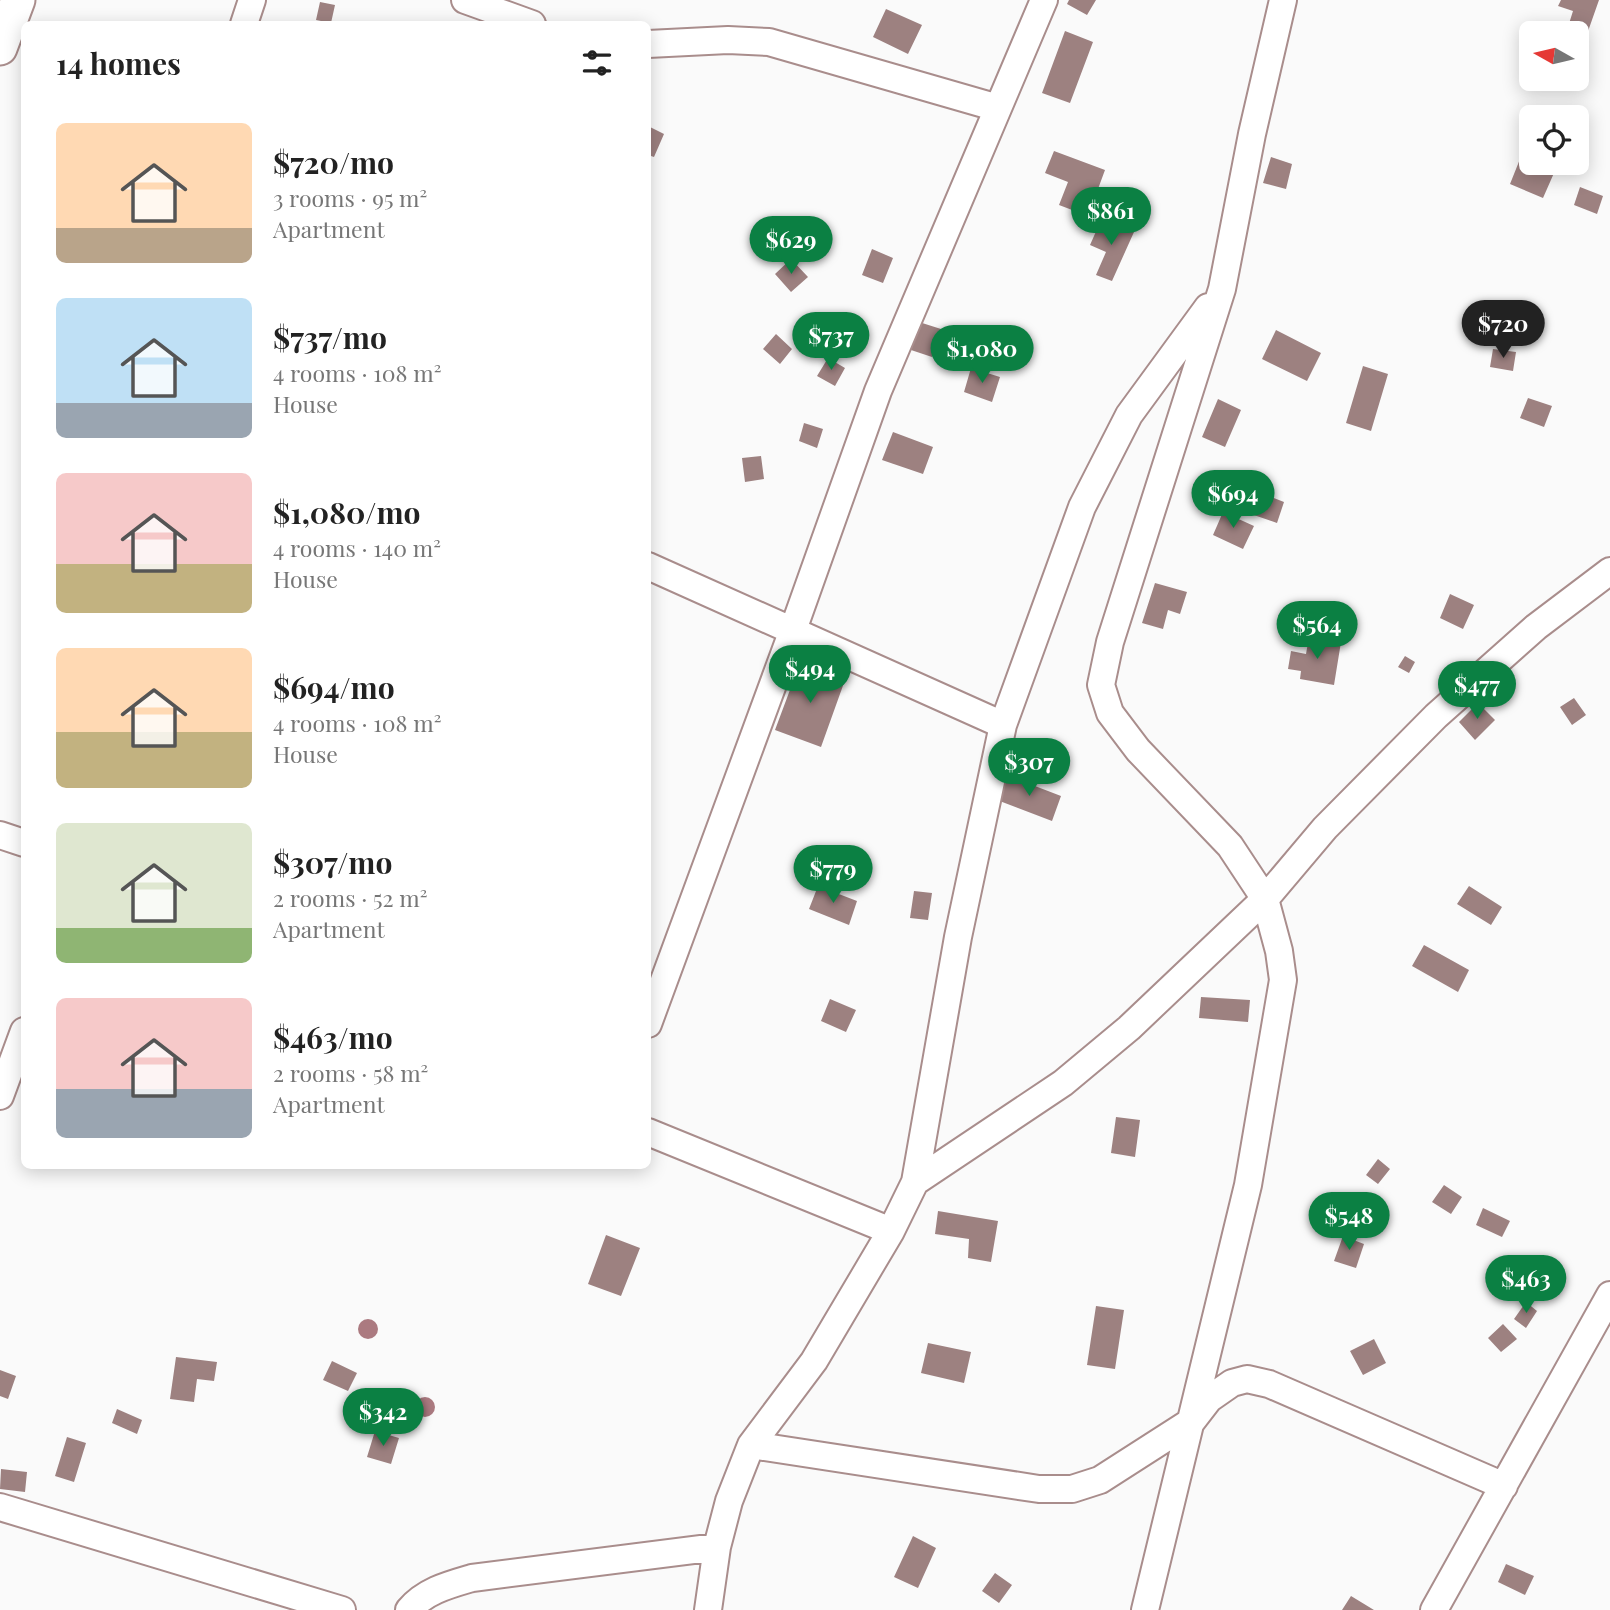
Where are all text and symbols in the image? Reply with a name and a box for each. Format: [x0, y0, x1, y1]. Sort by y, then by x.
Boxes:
north arrow [1519, 21, 1589, 91]
map controls [1519, 21, 1589, 175]
text: 14 homes [56, 43, 181, 83]
icon: filters [578, 44, 616, 82]
button: locate [1519, 105, 1589, 175]
text: $720/mo [273, 142, 394, 182]
icon: home [112, 151, 196, 235]
text: 3 rooms · 95 m² [273, 182, 427, 213]
pin: $861 [1070, 188, 1152, 247]
text: $861 [1087, 194, 1135, 225]
text: Apartment [273, 213, 385, 244]
pin: $629 [750, 216, 832, 276]
text: $629 [766, 223, 816, 254]
pin: $720 [1462, 300, 1544, 360]
text: $720 [1478, 307, 1528, 338]
pin: $737 [790, 312, 872, 372]
text: $737/mo [273, 317, 387, 357]
text: $737 [808, 319, 854, 350]
icon: home [112, 326, 196, 410]
pin: $1,080 [925, 326, 1039, 385]
text: $1,080 [947, 332, 1017, 363]
text: 4 rooms · 108 m² [273, 357, 442, 388]
text: House [273, 388, 338, 419]
pin: $694 [1192, 470, 1274, 530]
text: $694 [1208, 477, 1258, 508]
text: $1,080/mo [273, 492, 421, 532]
icon: home [112, 501, 196, 585]
text: 4 rooms · 140 m² [273, 532, 441, 563]
text: House [273, 563, 338, 594]
pin: $564 [1276, 602, 1358, 661]
text: $564 [1293, 608, 1341, 639]
pin: $494 [769, 646, 851, 705]
text: $494 [785, 652, 835, 683]
pin: $477 [1436, 662, 1518, 721]
text: $694/mo [273, 667, 395, 707]
text: $477 [1454, 668, 1500, 699]
icon: home [112, 676, 196, 760]
text: 4 rooms · 108 m² [273, 707, 442, 738]
text: House [273, 738, 338, 769]
pin: $307 [988, 738, 1070, 798]
text: $307 [1004, 745, 1054, 776]
text: $307/mo [273, 842, 392, 882]
pin: $779 [792, 846, 874, 905]
icon: home [112, 851, 196, 935]
text: $779 [810, 852, 856, 883]
text: 2 rooms · 52 m² [273, 882, 427, 913]
text: Apartment [273, 913, 385, 944]
text: $463/mo [273, 1017, 393, 1057]
icon: home [112, 1026, 196, 1110]
text: 2 rooms · 58 m² [273, 1057, 428, 1088]
text: Apartment [273, 1088, 385, 1119]
pin: $548 [1308, 1192, 1390, 1252]
text: $548 [1325, 1199, 1373, 1230]
pin: $463 [1485, 1256, 1567, 1315]
text: $463 [1501, 1262, 1551, 1293]
pin: $342 [342, 1388, 424, 1448]
text: $342 [359, 1395, 407, 1426]

